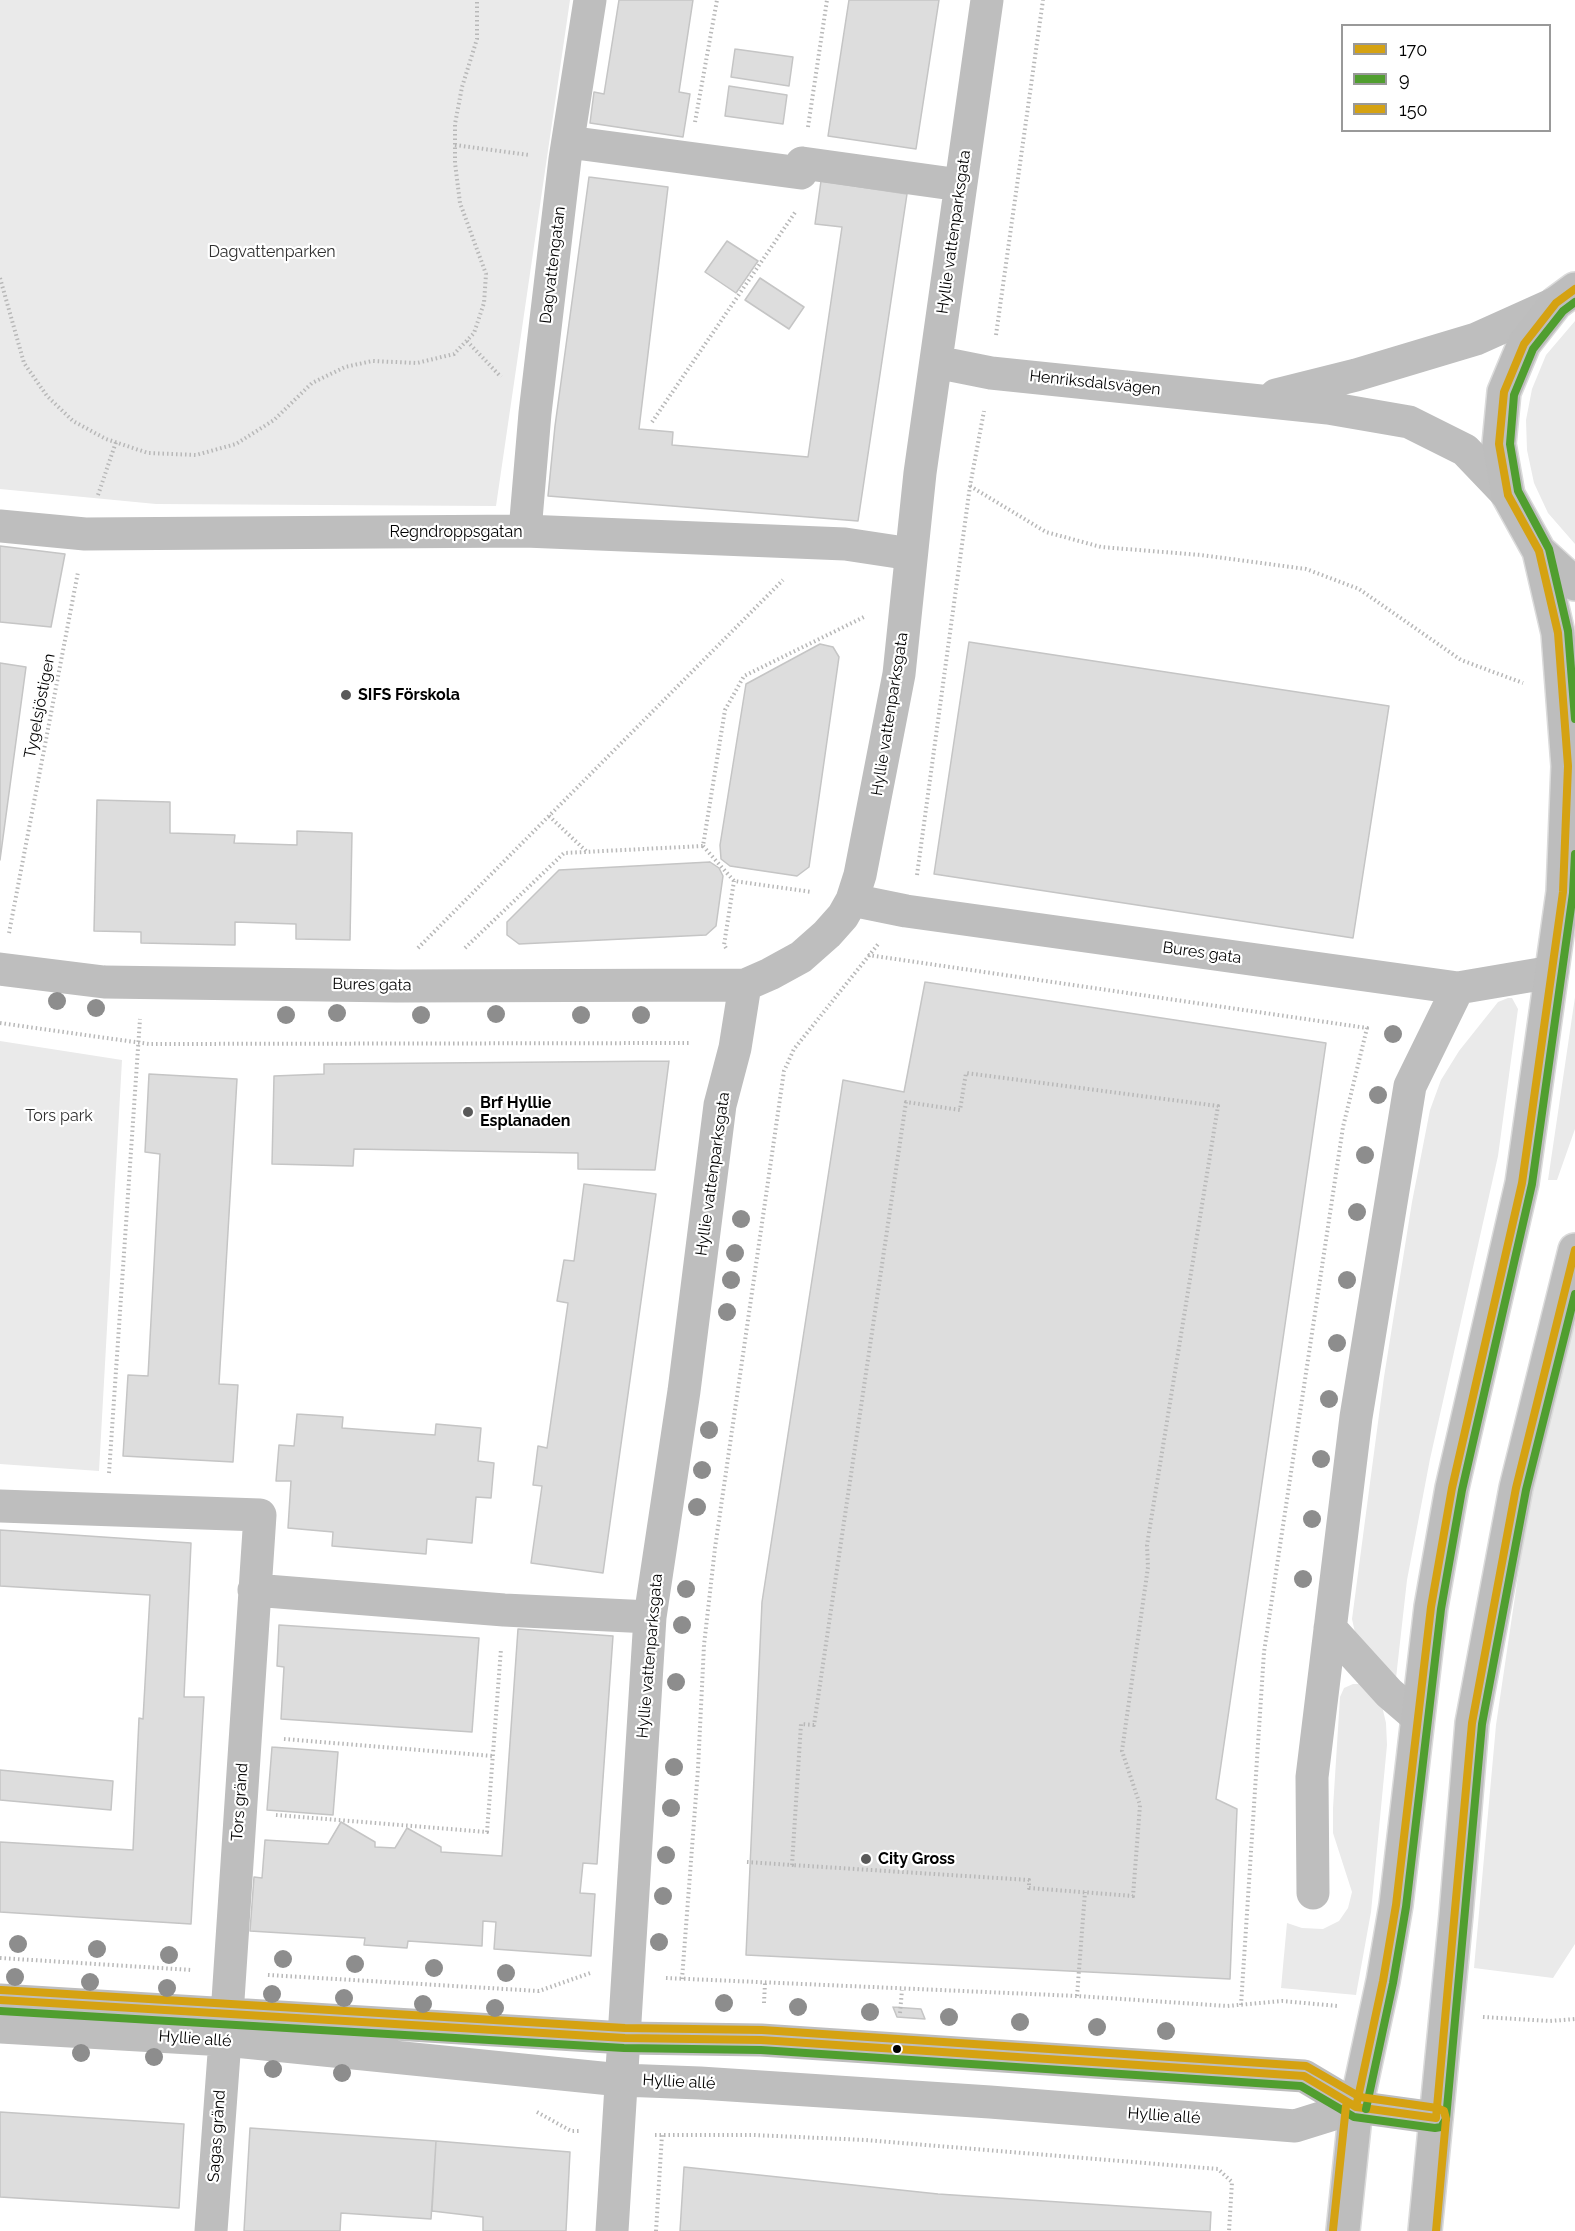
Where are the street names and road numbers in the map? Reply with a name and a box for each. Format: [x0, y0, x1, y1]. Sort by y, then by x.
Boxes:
street label: Hyllie vattenparksgata [933, 149, 975, 315]
street label: Dagvattengatan [536, 205, 570, 325]
street label: Henriksdalsvägen [1028, 367, 1162, 399]
street label: Regndroppsgatan [389, 522, 523, 542]
street label: Hyllie vattenparksgata [868, 631, 912, 797]
street label: Tygelsjöstigen [20, 652, 60, 760]
street label: Bures gata [1161, 938, 1243, 968]
street label: Bures gata [332, 975, 412, 995]
street label: Hyllie vattenparksgata [692, 1091, 734, 1257]
street label: Hyllie vattenparksgata [633, 1573, 667, 1739]
street label: Tors gränd [228, 1762, 252, 1842]
street label: Hyllie allé [158, 2027, 232, 2051]
street label: Hyllie allé [642, 2071, 716, 2093]
street label: Sagas gränd [204, 2089, 230, 2183]
street label: Hyllie allé [1127, 2104, 1201, 2128]

